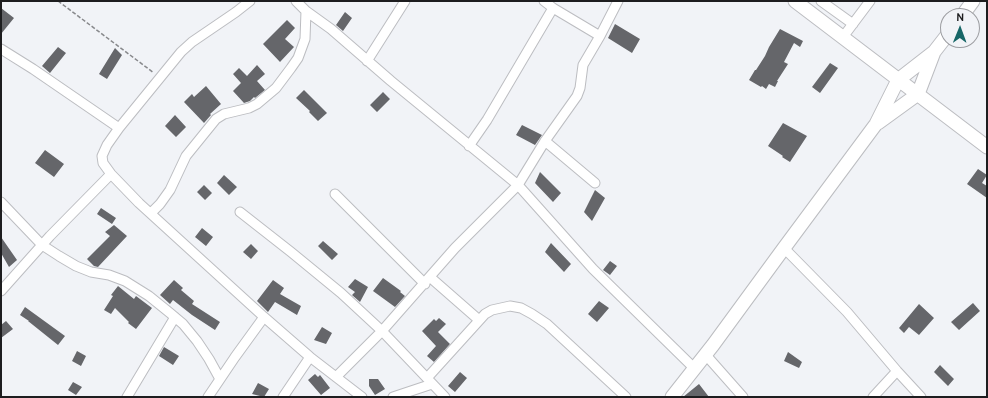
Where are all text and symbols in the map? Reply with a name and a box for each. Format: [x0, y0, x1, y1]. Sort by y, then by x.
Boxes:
north arrow [940, 8, 980, 48]
text: N [956, 10, 964, 24]

